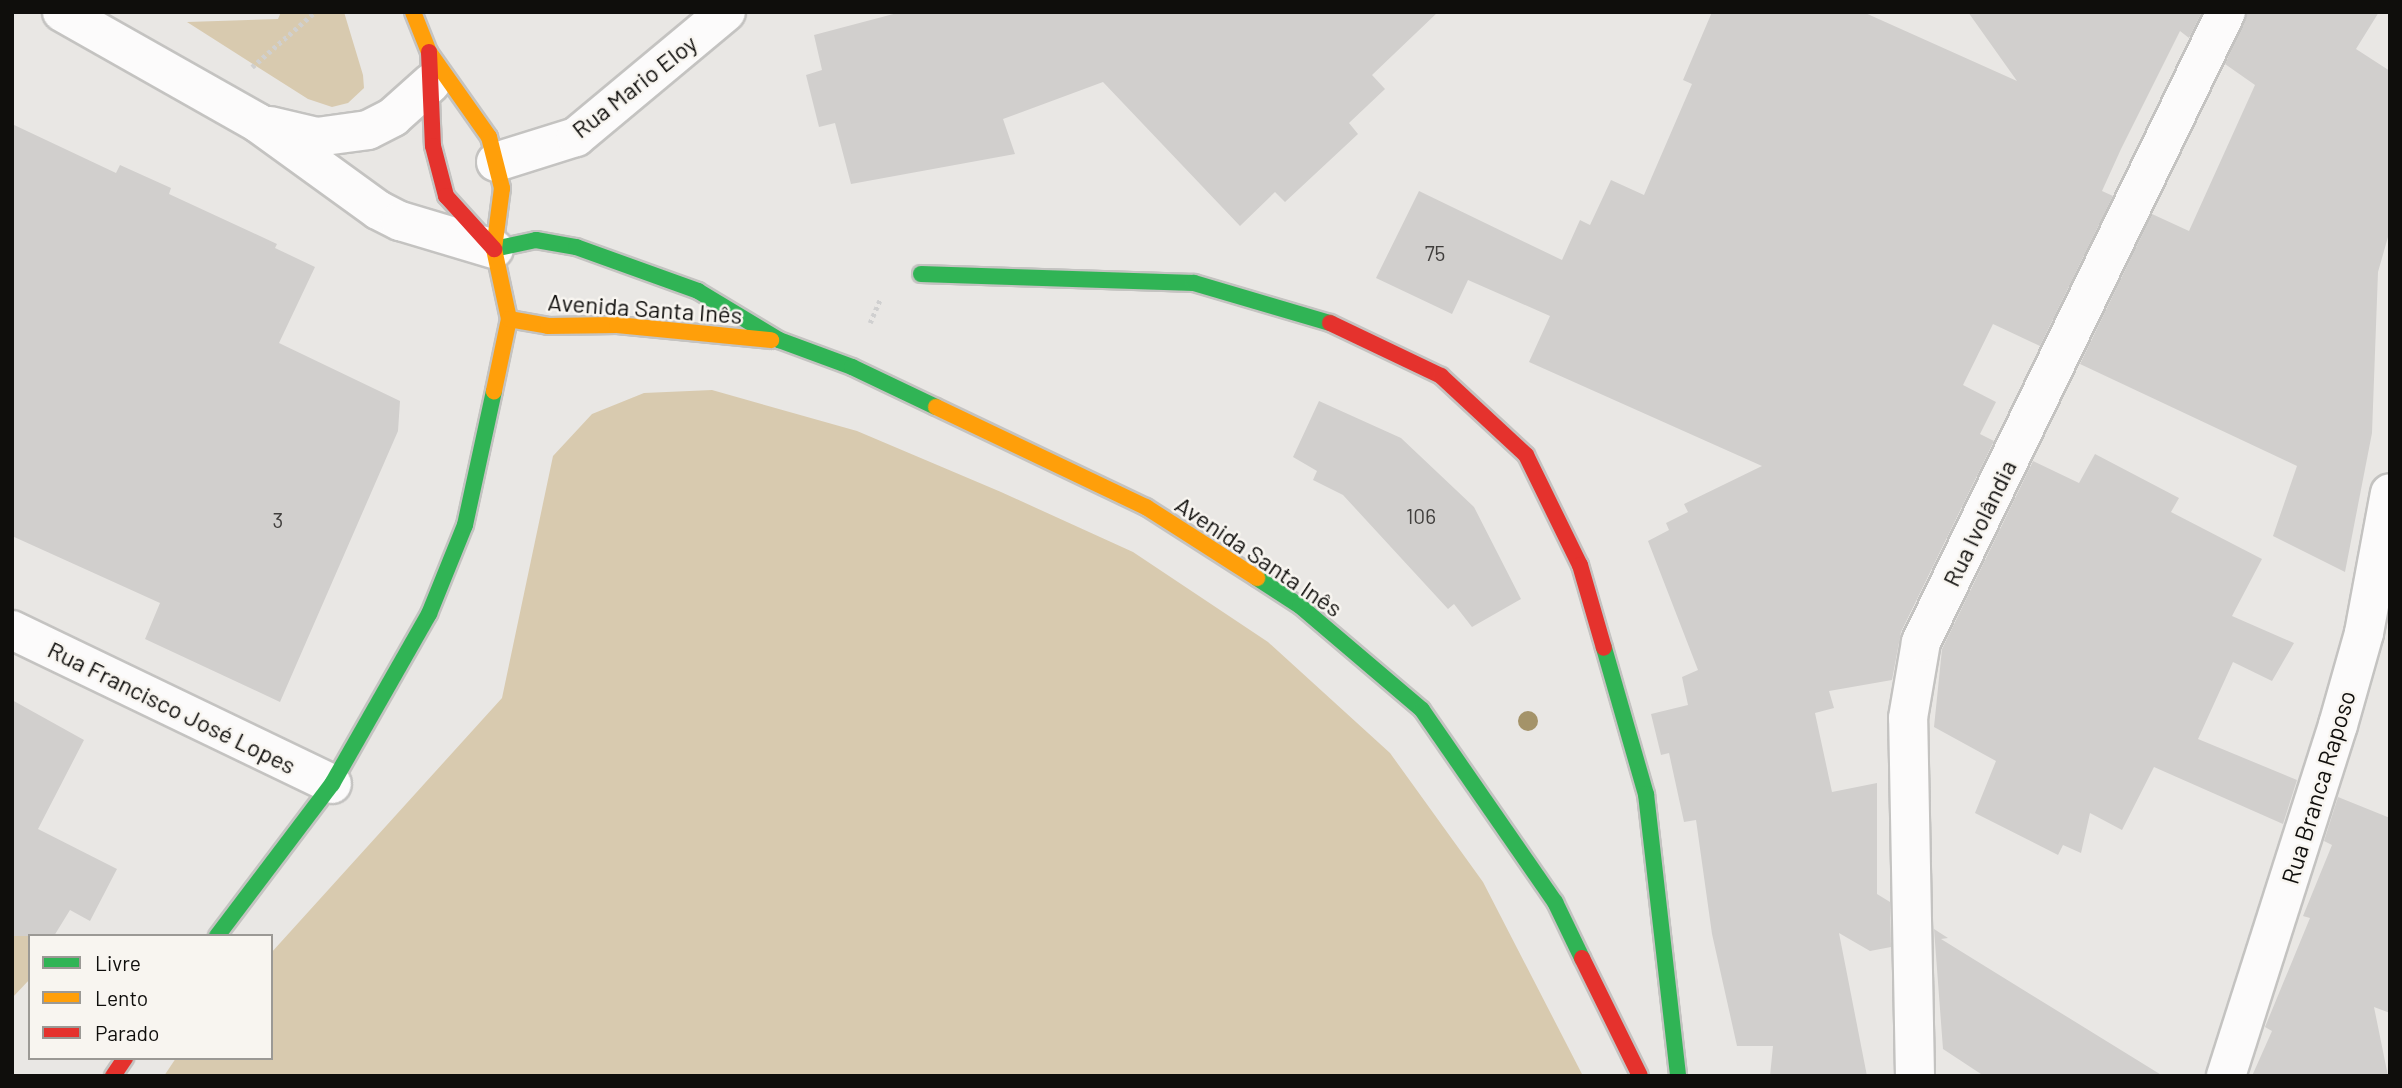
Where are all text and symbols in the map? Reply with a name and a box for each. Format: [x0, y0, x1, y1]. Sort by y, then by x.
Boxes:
street label: Rua Mario Eloy [566, 28, 702, 144]
house number: 75 [1425, 240, 1445, 266]
street label: Avenida Santa Inês [547, 287, 743, 329]
street label: Rua Ivolândia [1936, 455, 2022, 591]
street label: Avenida Santa Inês [1170, 490, 1348, 622]
house number: 106 [1406, 503, 1436, 529]
house number: 3 [273, 507, 283, 533]
street label: Rua Francisco José Lopes [43, 634, 301, 780]
street label: Rua Branca Raposo [2275, 687, 2361, 887]
legend [28, 934, 273, 1060]
text: Livre [95, 950, 141, 975]
text: Lento [95, 985, 148, 1010]
text: Parado [95, 1020, 159, 1045]

